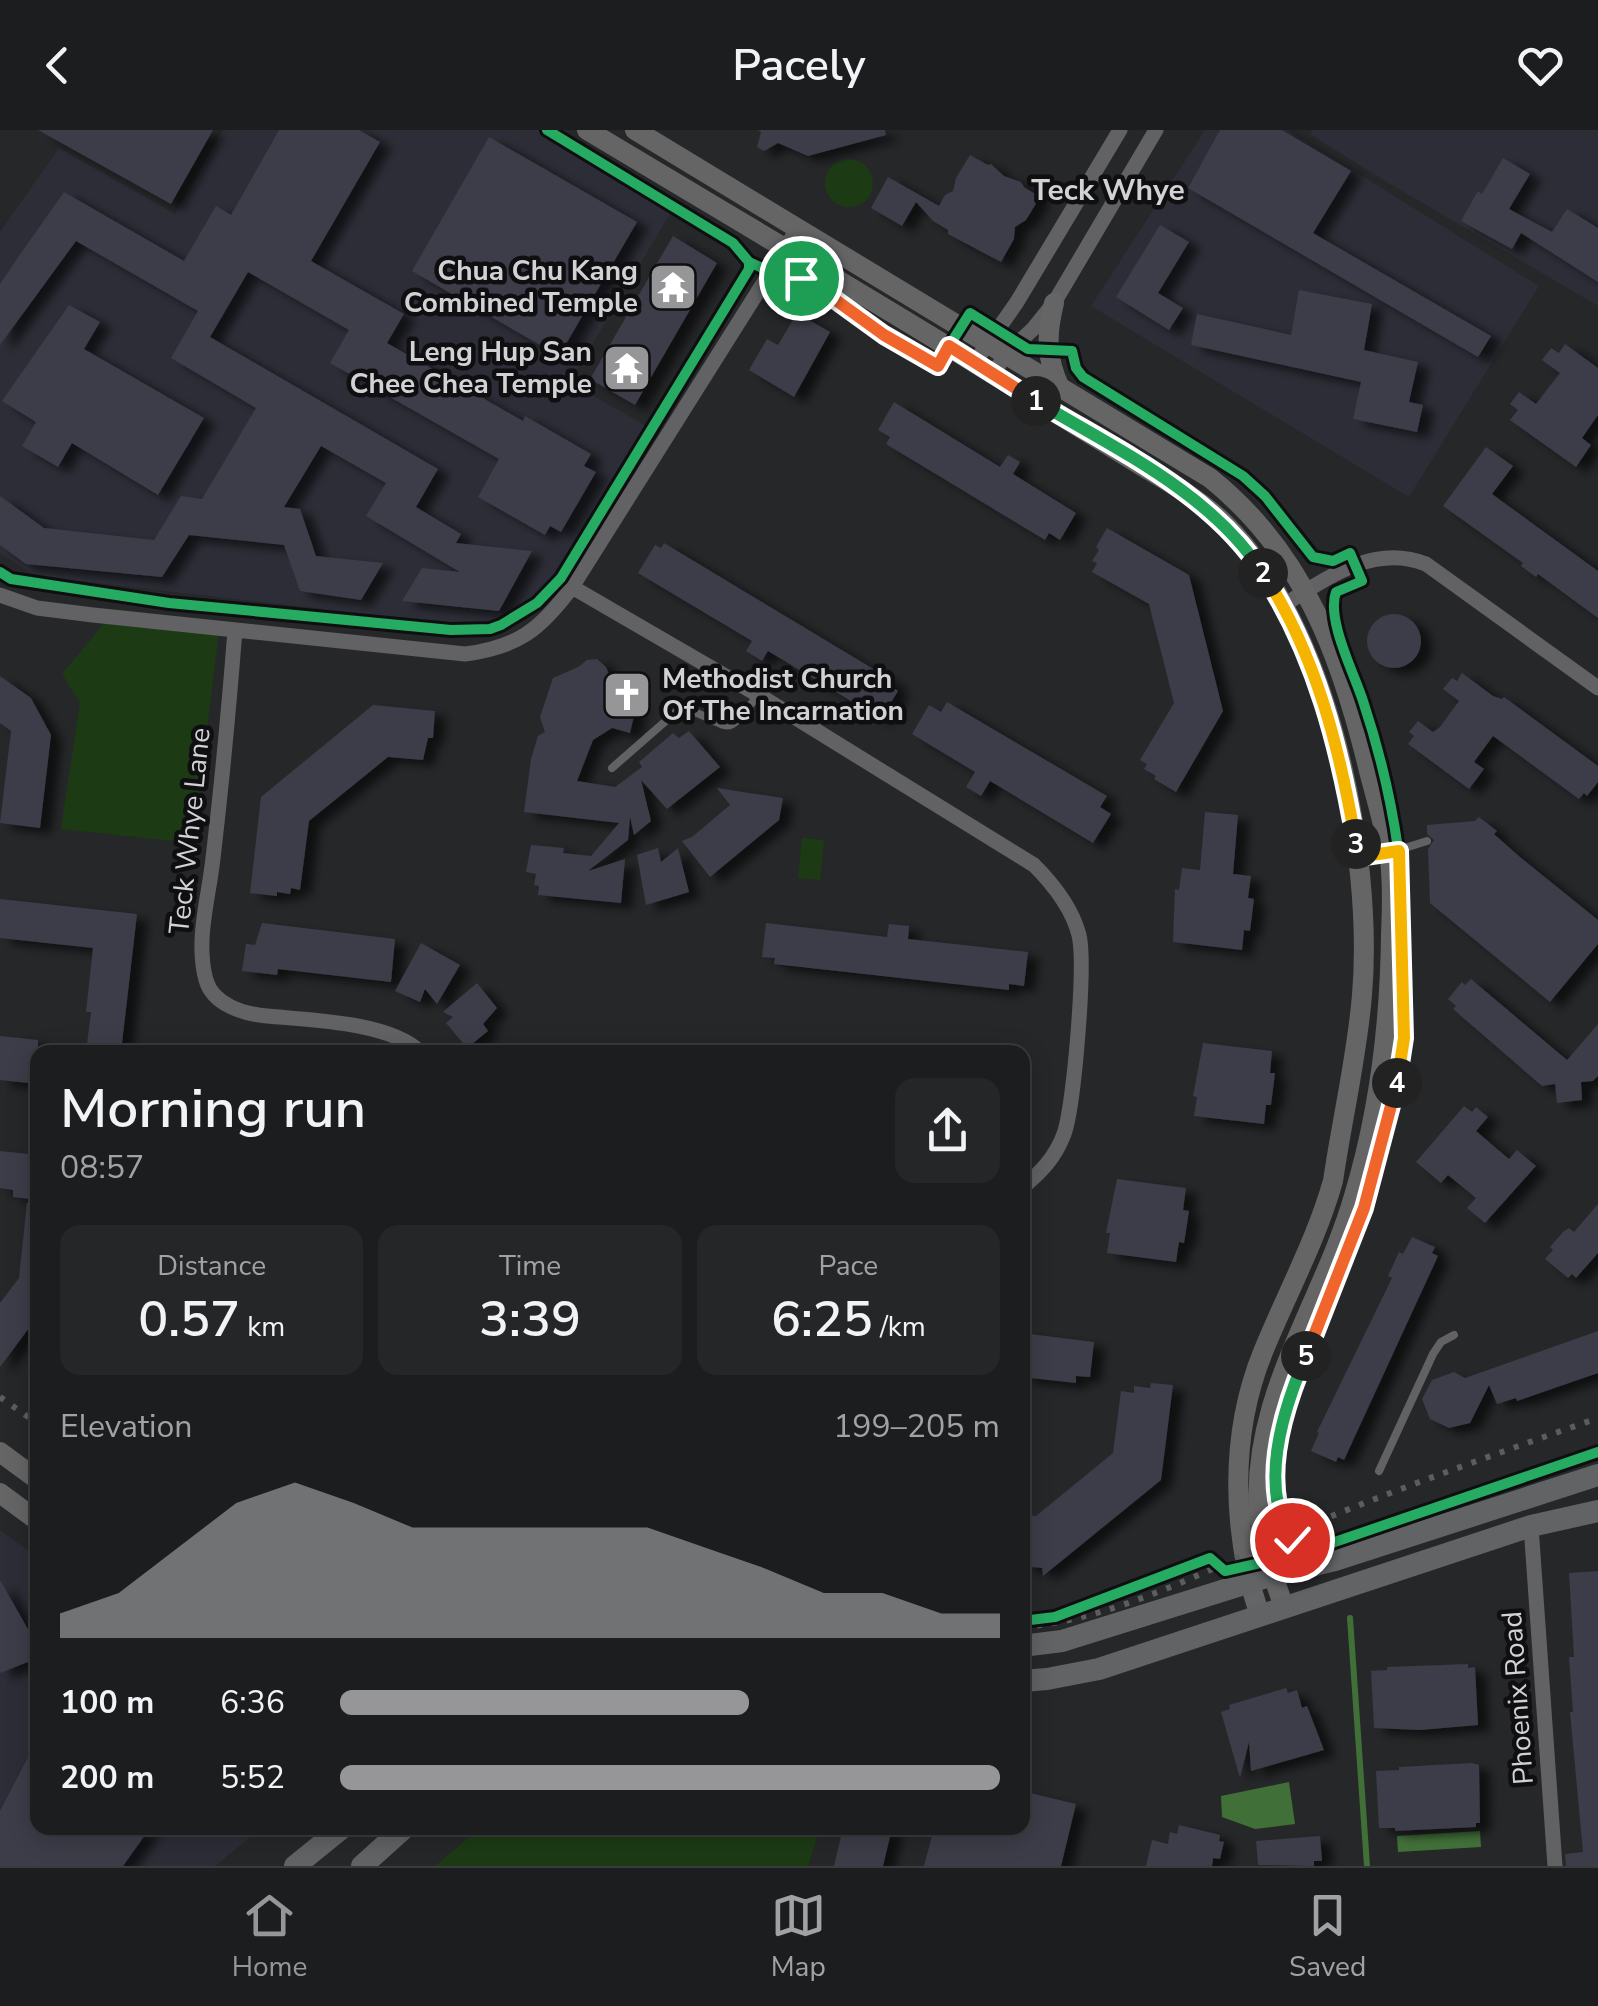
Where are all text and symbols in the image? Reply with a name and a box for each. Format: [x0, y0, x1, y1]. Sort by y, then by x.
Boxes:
text: Pacely [732, 35, 866, 96]
icon: back [30, 38, 85, 93]
icon: heart [1513, 38, 1568, 93]
district label: Teck Whye [1031, 170, 1185, 211]
pin [759, 236, 844, 321]
icon: arrive [774, 251, 829, 306]
place label: Chua Chu Kang Combined Temple [404, 252, 638, 322]
temple icon: Chua Chu Kang Combined Temple [647, 261, 699, 313]
place label: Leng Hup San Chee Chea Temple [350, 333, 592, 403]
temple icon: Leng Hup San Chee Chea Temple [601, 342, 653, 394]
pin: 1 [1011, 376, 1061, 426]
text: 1 [1028, 382, 1044, 420]
pin: 2 [1238, 548, 1288, 598]
text: 2 [1255, 554, 1271, 592]
place label: Methodist Church Of The Incarnation [662, 660, 904, 730]
church icon: Methodist Church Of The Incarnation [601, 669, 653, 721]
street label: Teck Whye Lane [160, 726, 220, 936]
pin: 3 [1331, 819, 1381, 869]
text: 3 [1348, 825, 1364, 863]
pin: 4 [1372, 1058, 1422, 1108]
text: 4 [1389, 1064, 1405, 1102]
text: Morning run [60, 1071, 366, 1146]
button: share [895, 1078, 1000, 1183]
text: 08:57 [60, 1146, 144, 1189]
text: Distance [157, 1247, 266, 1285]
text: Time [499, 1247, 561, 1285]
text: Pace [819, 1247, 878, 1285]
text: 0.57 [138, 1285, 240, 1354]
text: 3:39 [479, 1285, 581, 1354]
text: 6:25 [771, 1285, 873, 1354]
text: km [240, 1308, 285, 1346]
text: /km [873, 1308, 926, 1346]
pin: 5 [1281, 1331, 1331, 1381]
text: 5 [1298, 1337, 1314, 1375]
text: Elevation [60, 1405, 193, 1448]
text: 199–205 m [833, 1405, 1000, 1448]
pin [1250, 1498, 1335, 1583]
icon: check [1265, 1513, 1320, 1568]
street label: Phoenix Road [1493, 1610, 1543, 1786]
text: 100 m [60, 1681, 154, 1724]
text: 6:36 [220, 1681, 285, 1724]
text: 200 m [60, 1756, 154, 1799]
text: 5:52 [220, 1756, 285, 1799]
tab: Home [232, 1888, 307, 1986]
tab: Map [771, 1888, 826, 1986]
tab: Saved [1289, 1888, 1366, 1986]

